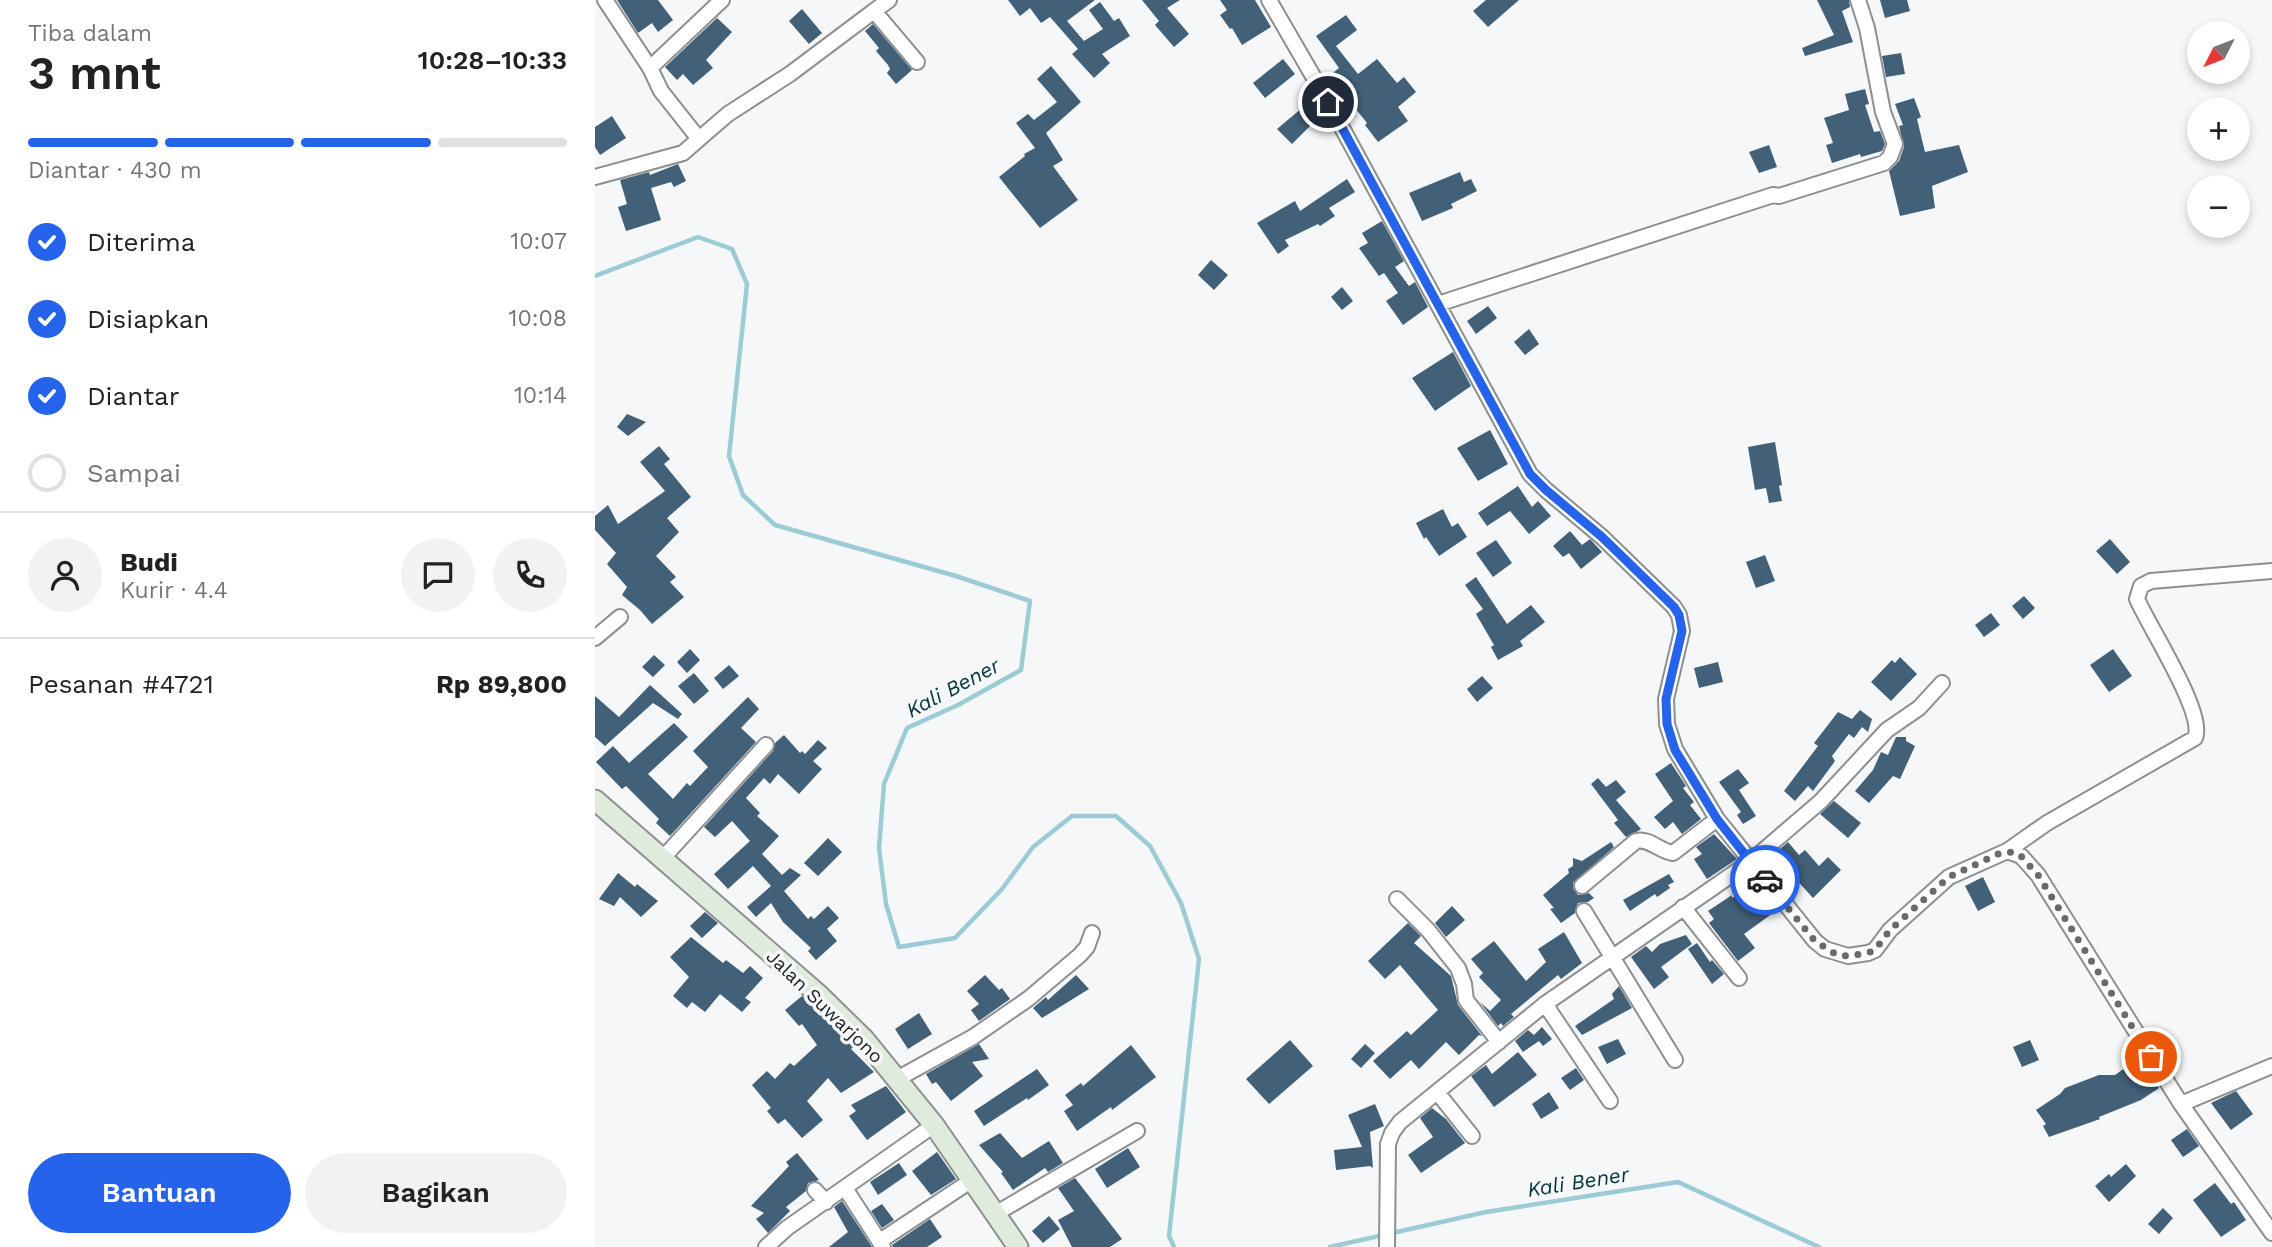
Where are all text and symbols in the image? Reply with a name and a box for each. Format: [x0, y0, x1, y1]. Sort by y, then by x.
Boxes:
text: Tiba dalam [28, 20, 152, 47]
north arrow [2187, 21, 2251, 84]
map controls [2187, 21, 2250, 238]
text: 10:28–10:33 [418, 45, 567, 75]
text: 3 mnt [28, 46, 161, 100]
pin [1298, 72, 1358, 132]
icon: home [1309, 83, 1347, 121]
button: + [2187, 98, 2250, 161]
text: Diantar · 430 m [28, 157, 202, 184]
button: − [2187, 175, 2250, 238]
icon: check [28, 223, 66, 261]
text: Diterima [87, 227, 195, 257]
text: 10:07 [510, 228, 567, 255]
icon: check [28, 300, 66, 338]
text: Disiapkan [87, 304, 209, 334]
text: 10:08 [508, 305, 567, 332]
icon: check [28, 377, 66, 415]
text: Diantar [87, 381, 179, 411]
text: 10:14 [514, 382, 567, 409]
text: Sampai [87, 458, 181, 488]
button: person [28, 538, 102, 612]
button: chat [401, 538, 475, 612]
button: phone [493, 538, 567, 612]
text: Budi [120, 547, 178, 577]
text: Kurir · 4.4 [120, 577, 228, 604]
water label: Kali Bener [902, 652, 1005, 723]
text: Pesanan #4721 [28, 669, 214, 699]
text: Rp 89,800 [436, 669, 567, 699]
courier [1730, 845, 1800, 915]
icon: car [1746, 861, 1784, 899]
street label: Jalan Suwarjono [761, 945, 888, 1068]
pin [2121, 1027, 2181, 1087]
icon: bag [2132, 1038, 2170, 1076]
button: Bantuan [28, 1153, 291, 1233]
button: Bagikan [305, 1153, 567, 1233]
water label: Kali Bener [1525, 1161, 1631, 1202]

